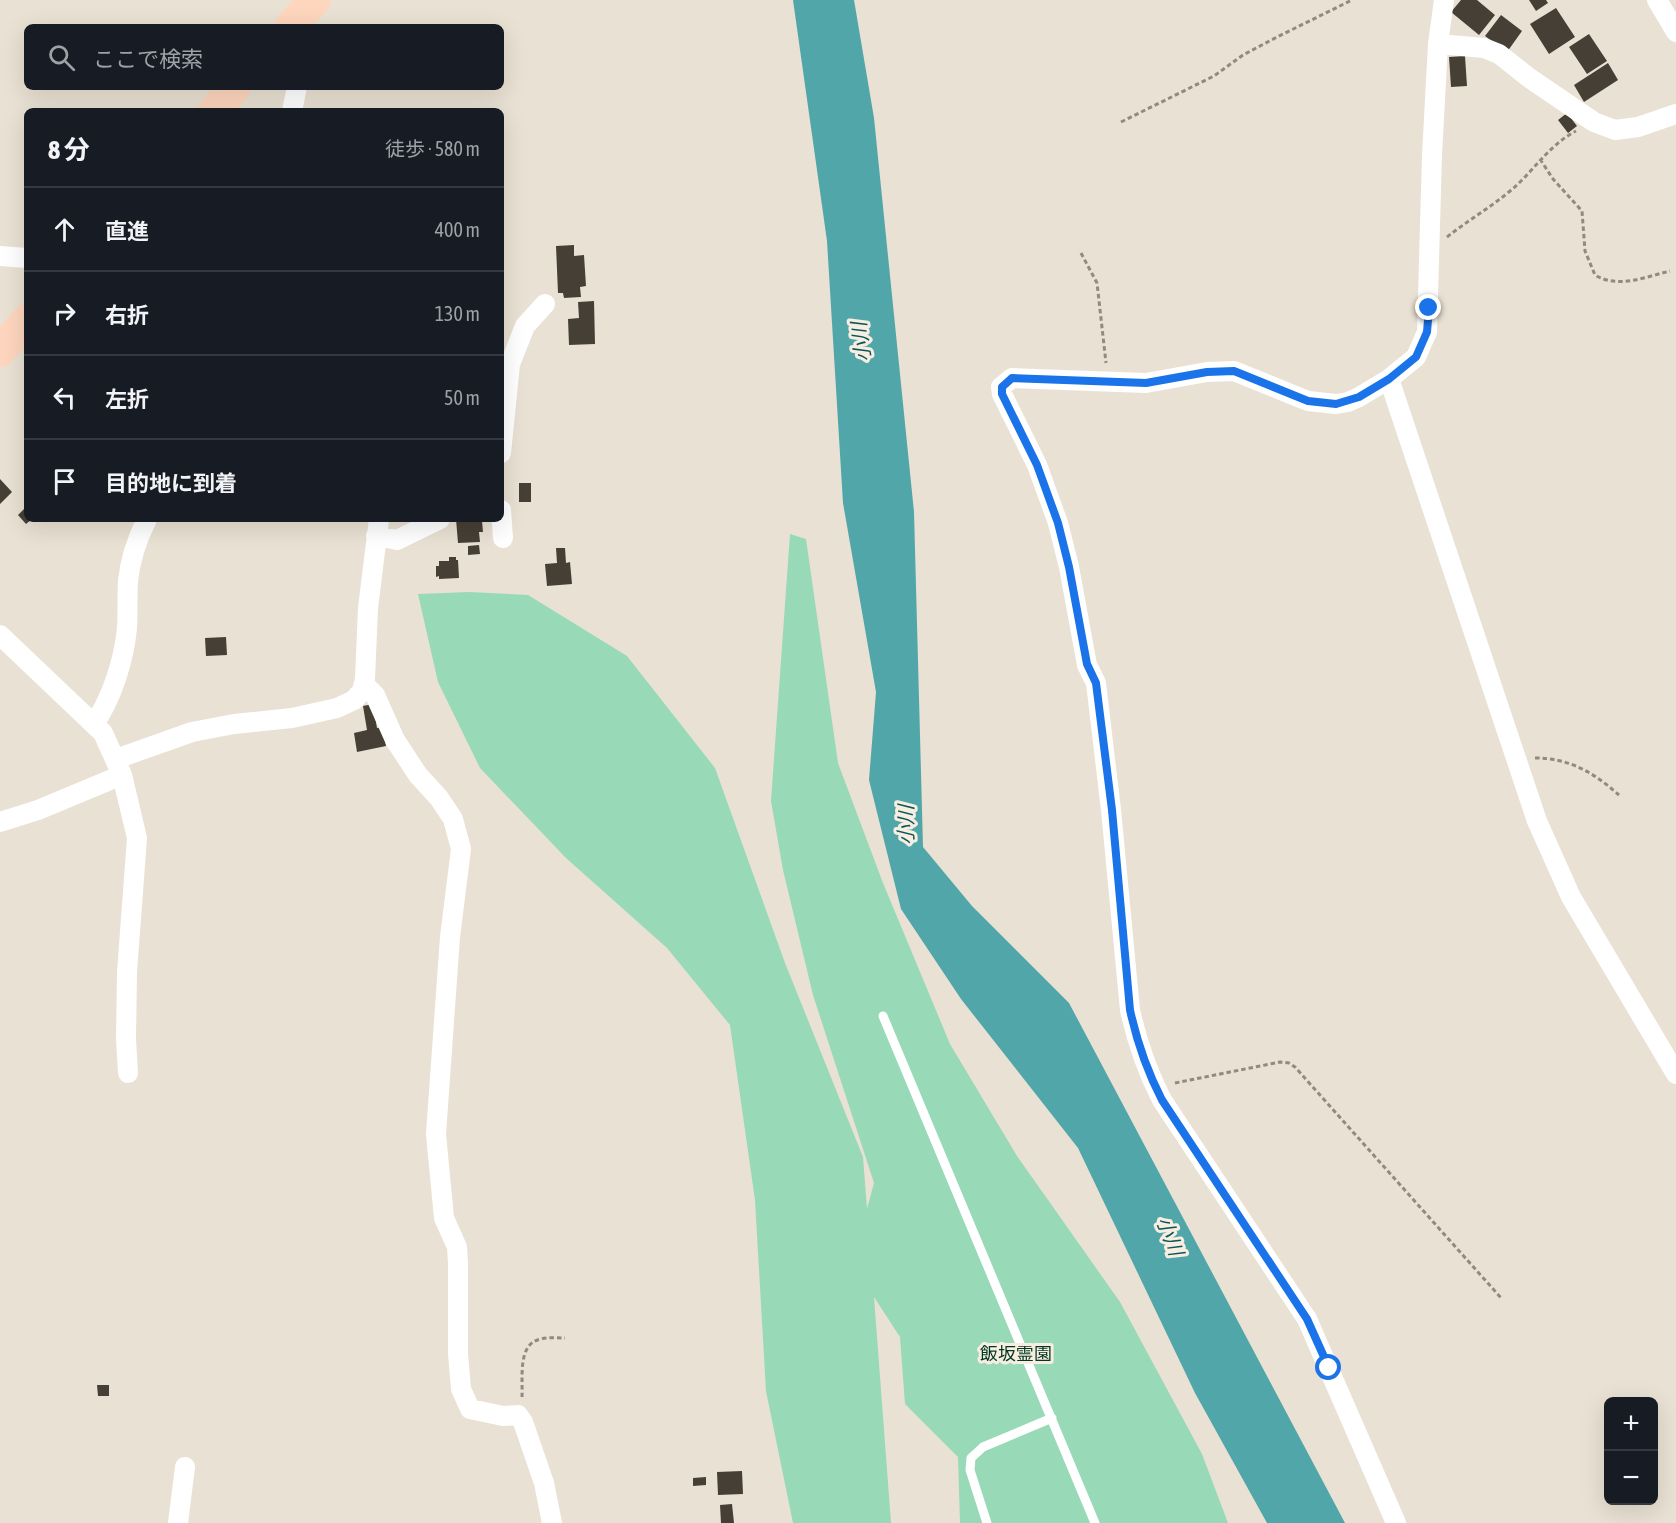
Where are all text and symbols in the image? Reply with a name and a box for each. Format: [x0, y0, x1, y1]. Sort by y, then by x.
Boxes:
search box [24, 24, 504, 90]
icon: search [45, 41, 78, 74]
text: ここで検索 [93, 46, 203, 72]
text: 8 分 [48, 135, 90, 165]
text: 徒歩 · 580 m [385, 137, 480, 160]
icon: ahead [48, 213, 81, 246]
text: 直進 [105, 218, 149, 244]
text: 400 m [435, 218, 480, 241]
route end [1415, 294, 1441, 320]
icon: right [48, 297, 81, 330]
text: 右折 [105, 302, 149, 328]
text: 130 m [435, 302, 480, 325]
water label: 小川 [846, 319, 874, 363]
icon: left [48, 381, 81, 414]
text: 左折 [105, 386, 149, 412]
text: 50 m [444, 386, 480, 409]
icon: arrive [48, 465, 81, 498]
text: 目的地に到着 [105, 470, 237, 496]
water label: 小川 [894, 803, 917, 845]
water label: 小川 [1153, 1213, 1189, 1260]
park label: 飯坂霊園 [980, 1343, 1052, 1364]
route start [1315, 1354, 1341, 1380]
map controls [1604, 1397, 1658, 1505]
button: + [1604, 1397, 1658, 1451]
button: − [1604, 1451, 1658, 1505]

